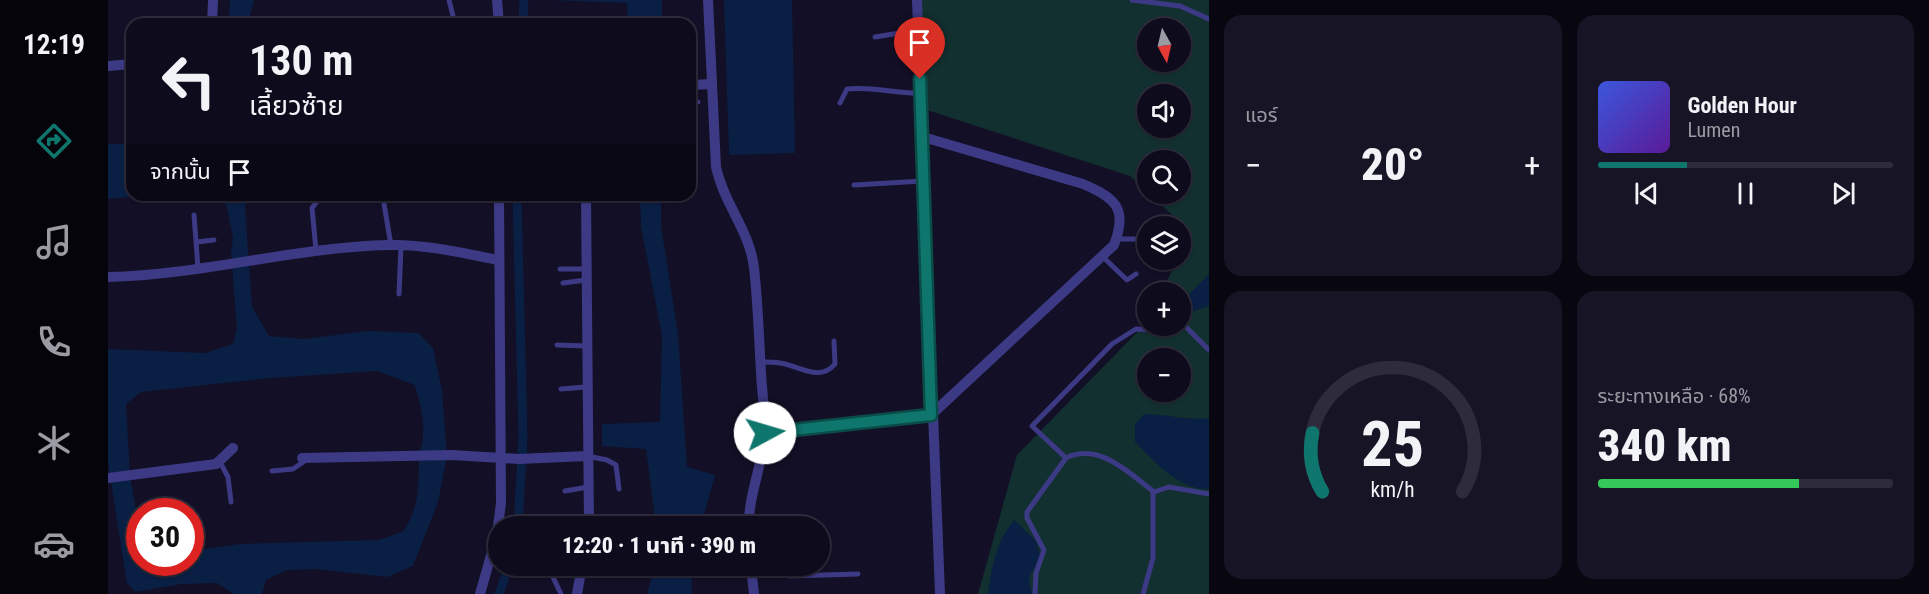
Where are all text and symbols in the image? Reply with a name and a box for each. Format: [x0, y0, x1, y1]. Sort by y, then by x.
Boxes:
pin [894, 17, 945, 79]
north arrow [1137, 18, 1191, 72]
map controls [1137, 18, 1191, 402]
icon: arrive [903, 26, 936, 59]
text: 12:19 [23, 29, 85, 61]
text: 130 m [249, 36, 354, 85]
icon: left [150, 42, 228, 120]
button: sound [1137, 84, 1191, 138]
text: เลี้ยวซ้าย [249, 90, 343, 122]
text: Golden Hour [1688, 93, 1797, 118]
text: แอร์ [1245, 103, 1277, 127]
text: Lumen [1688, 118, 1740, 142]
icon: directions [33, 120, 75, 162]
text: 20° [1361, 138, 1425, 191]
text: − [1245, 146, 1262, 185]
text: + [1524, 146, 1541, 185]
button: search [1137, 150, 1191, 204]
icon: arrive [223, 156, 256, 189]
text: จากนั้น [150, 159, 211, 184]
icon: previous [1630, 177, 1663, 210]
icon: pause [1729, 177, 1762, 210]
icon: next [1827, 177, 1860, 210]
button: layers [1137, 216, 1191, 270]
icon: music [33, 221, 75, 263]
button: + [1137, 282, 1191, 336]
icon: phone [33, 321, 75, 363]
button: − [1137, 348, 1191, 402]
text: ระยะทางเหลือ · 68% [1598, 384, 1751, 408]
position arrow [733, 401, 797, 465]
text: 25 [1361, 408, 1424, 481]
text: 340 km [1598, 419, 1732, 472]
icon: climate [33, 422, 75, 464]
text: km/h [1371, 477, 1415, 502]
speed limit sign: 30 [126, 498, 204, 576]
icon: car [33, 523, 75, 565]
text: 12:20 · 1 นาที · 390 m [562, 533, 756, 558]

